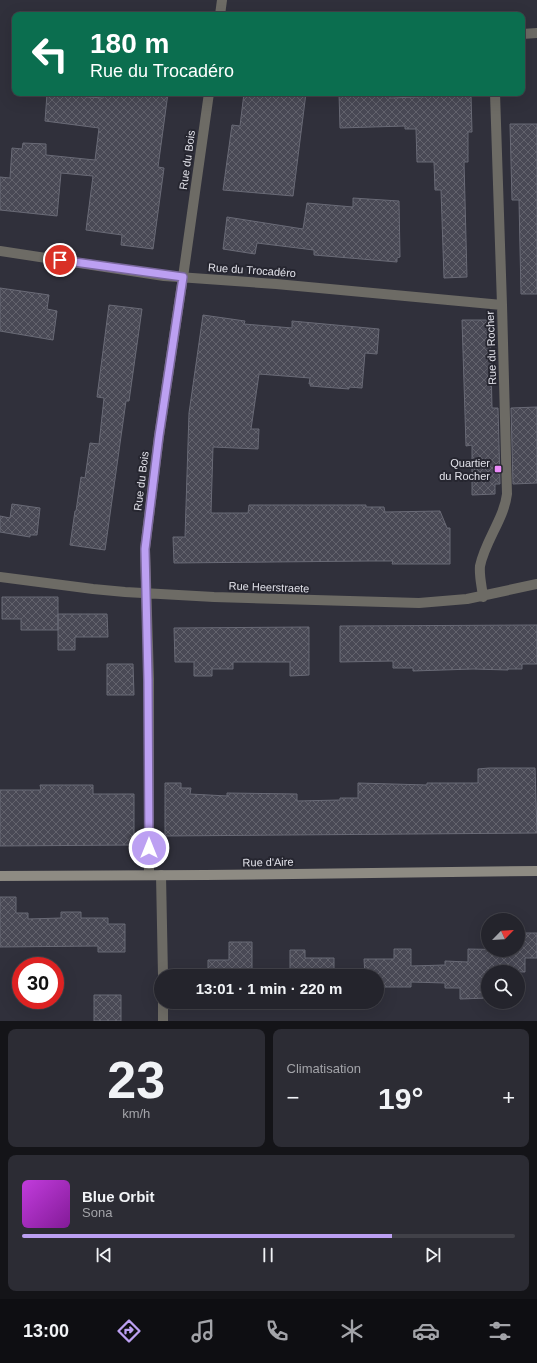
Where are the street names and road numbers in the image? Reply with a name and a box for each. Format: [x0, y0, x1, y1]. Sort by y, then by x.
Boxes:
street label: Rue du Bois [177, 129, 197, 191]
street label: Rue du Trocadéro [208, 261, 296, 279]
street label: Rue du Rocher [484, 310, 498, 385]
street label: Rue du Bois [131, 450, 151, 511]
street label: Rue Heerstraete [228, 580, 310, 594]
street label: Rue d'Aire [242, 856, 294, 868]

